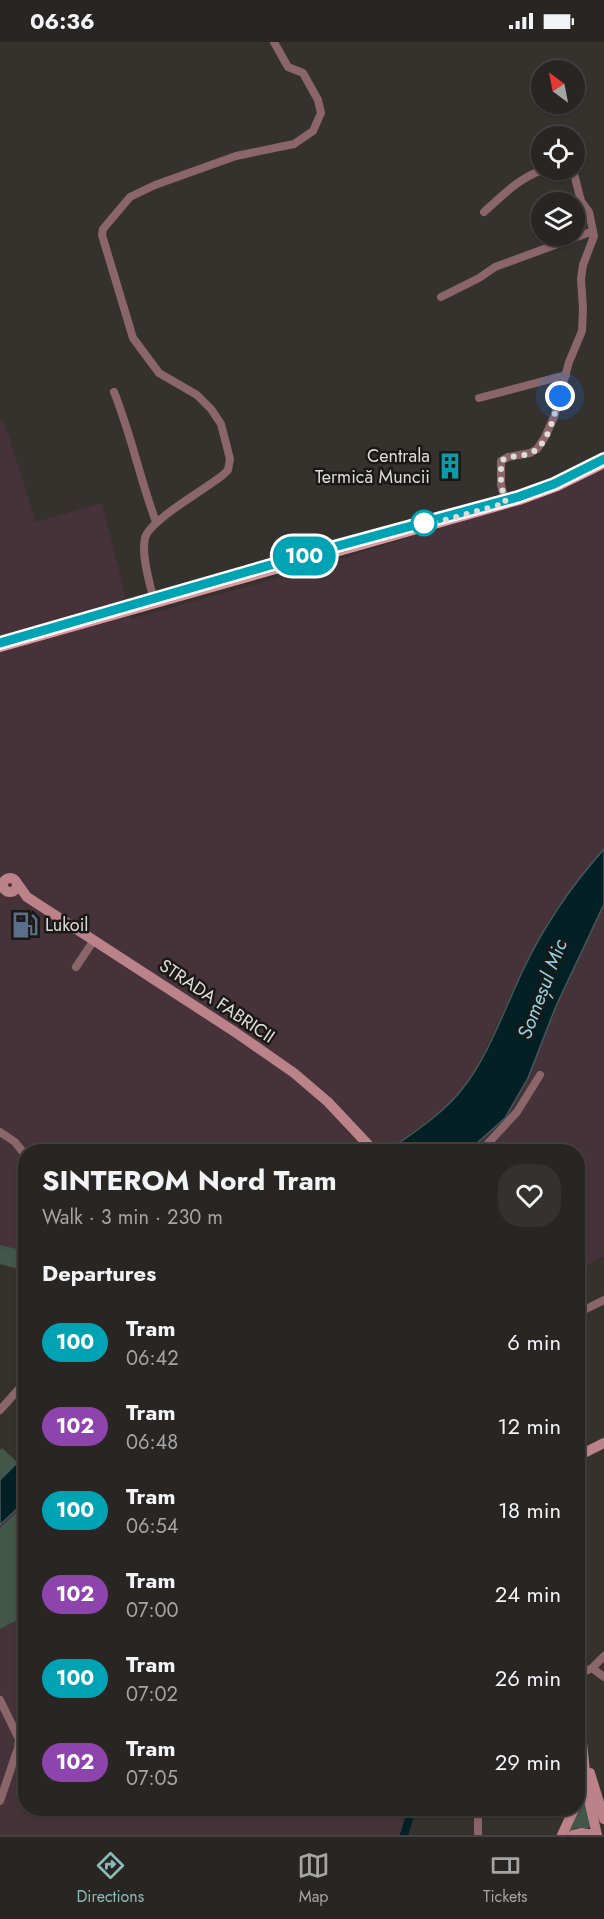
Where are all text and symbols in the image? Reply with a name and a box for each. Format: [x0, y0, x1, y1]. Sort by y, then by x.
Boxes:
text: 06:36 [30, 5, 95, 37]
north arrow [531, 60, 585, 114]
map controls [531, 60, 585, 246]
button: locate [531, 126, 585, 180]
button: layers [531, 192, 585, 246]
your location [545, 381, 575, 411]
place label: Centrala Termică Muncii [315, 443, 430, 490]
building icon: Centrala Termică Muncii [435, 451, 465, 481]
unlabelled marker [411, 510, 437, 536]
line badge: 100 [270, 536, 338, 576]
text: 100 [285, 541, 323, 571]
fuel station icon: Lukoil [10, 910, 40, 940]
place label: Lukoil [45, 912, 89, 938]
water label: Someșul Mic [510, 934, 575, 1043]
street label: STRADA FABRICII [154, 953, 280, 1049]
text: SINTEROM Nord Tram [42, 1160, 337, 1201]
button: heart [498, 1164, 561, 1227]
text: Walk · 3 min · 230 m [42, 1203, 223, 1232]
text: Departures [42, 1257, 156, 1289]
text: Tram [126, 1312, 176, 1344]
text: 6 min [507, 1326, 561, 1358]
text: 100 [56, 1327, 94, 1357]
text: 06:42 [126, 1344, 179, 1373]
text: Tram [126, 1396, 176, 1428]
text: 12 min [498, 1410, 561, 1442]
text: 102 [56, 1411, 94, 1441]
text: 06:48 [126, 1428, 178, 1457]
text: Tram [126, 1480, 176, 1512]
text: 18 min [498, 1494, 561, 1526]
text: 100 [56, 1495, 94, 1525]
text: 06:54 [126, 1512, 178, 1541]
text: Tram [126, 1564, 176, 1596]
text: 24 min [495, 1578, 561, 1610]
text: 102 [56, 1579, 94, 1609]
text: 07:00 [126, 1596, 179, 1625]
text: Tram [126, 1648, 176, 1680]
text: 26 min [495, 1662, 561, 1694]
text: 100 [56, 1663, 94, 1693]
text: 07:02 [126, 1680, 178, 1709]
text: Tram [126, 1732, 176, 1764]
text: 29 min [495, 1746, 561, 1778]
text: 102 [56, 1747, 94, 1777]
text: 07:05 [126, 1764, 178, 1793]
tab: Directions [76, 1849, 144, 1908]
tab: Map [297, 1849, 330, 1908]
tab: Tickets [483, 1849, 528, 1908]

